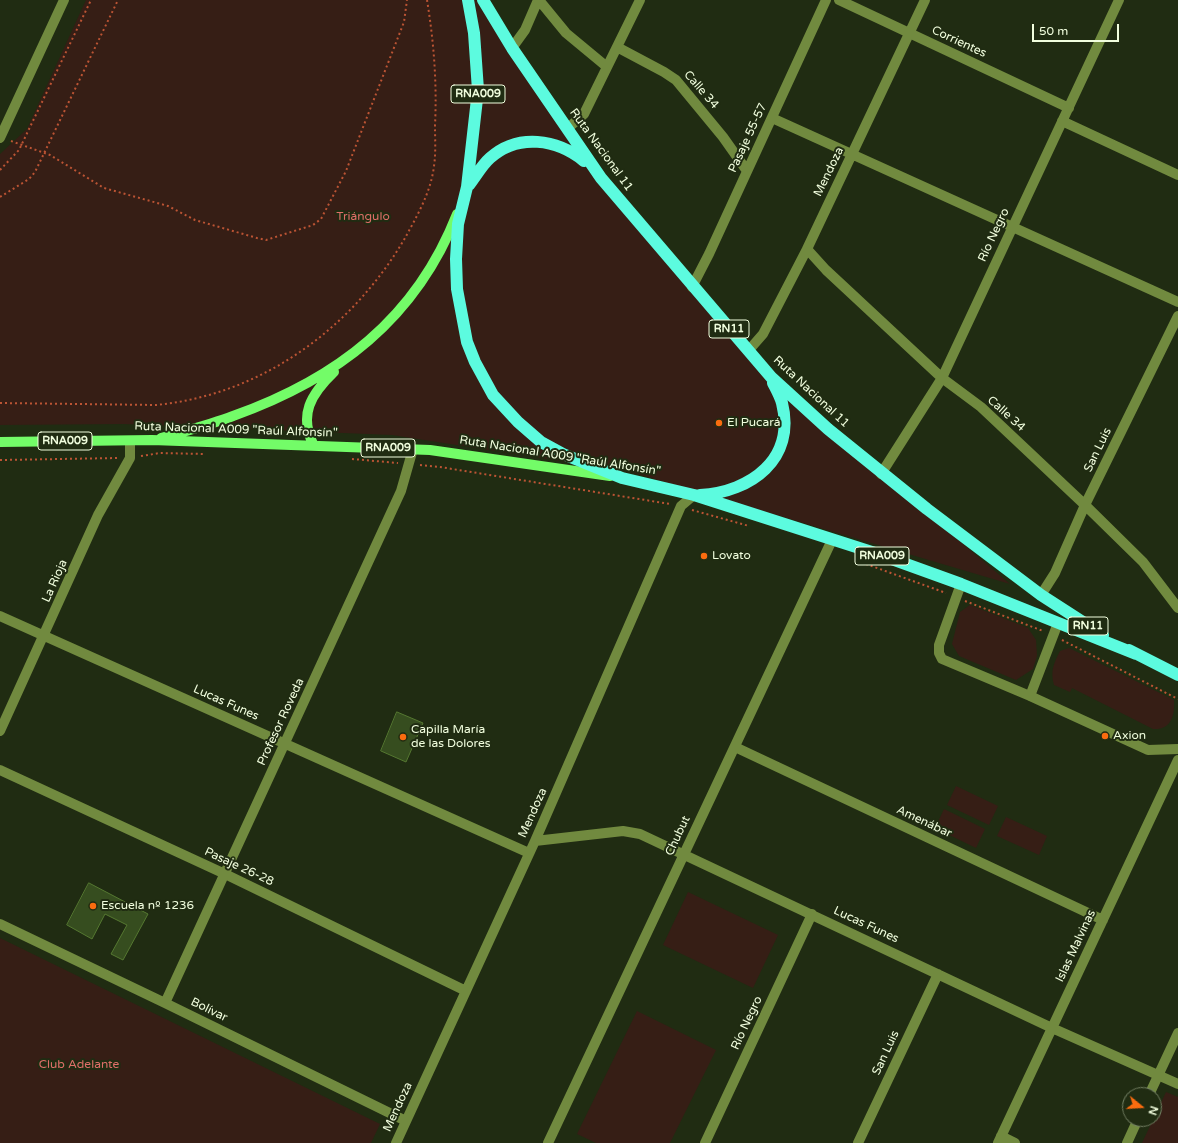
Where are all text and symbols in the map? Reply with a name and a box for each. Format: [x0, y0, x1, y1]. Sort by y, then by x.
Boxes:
scale bar [1034, 16, 1121, 42]
street label: Corrientes [929, 23, 989, 61]
text: 50 m [1039, 24, 1068, 38]
street label: Calle 34 [680, 68, 722, 112]
road number: RNA009 [451, 85, 505, 103]
street label: Pasaje 55-57 [726, 101, 770, 175]
street label: Ruta Nacional 11 [566, 106, 636, 194]
street label: Mendoza [811, 145, 847, 199]
street label: Río Negro [975, 206, 1013, 264]
park label: Triángulo [336, 210, 390, 224]
road number: RN11 [709, 320, 749, 338]
street label: Ruta Nacional 11 [770, 353, 852, 431]
street label: Calle 34 [984, 393, 1028, 435]
place label: El Pucará [727, 416, 781, 430]
marker: El Pucará [714, 418, 724, 428]
street label: Ruta Nacional A009 "Raúl Alfonsín" [134, 419, 338, 441]
street label: San Luis [1081, 425, 1115, 475]
road number: RNA009 [38, 432, 92, 450]
street label: Ruta Nacional A009 "Raúl Alfonsín" [458, 433, 662, 479]
road number: RNA009 [361, 439, 415, 457]
road number: RNA009 [855, 547, 909, 565]
place label: Lovato [712, 549, 751, 563]
marker: Lovato [699, 551, 709, 561]
street label: La Rioja [39, 557, 71, 605]
road number: RN11 [1068, 617, 1108, 635]
street label: Profesor Roveda [254, 676, 308, 768]
street label: Lucas Funes [191, 682, 261, 724]
place label: Capilla María de las Dolores [411, 723, 490, 751]
place label: Axion [1113, 729, 1146, 743]
marker: Axion [1100, 731, 1110, 741]
marker: Capilla María de las Dolores [398, 732, 408, 742]
street label: Mendoza [516, 786, 550, 840]
street label: Amenábar [894, 803, 954, 841]
street label: Chubut [663, 814, 693, 858]
street label: Pasaje 26-28 [202, 845, 276, 889]
place label: Escuela nº 1236 [101, 899, 194, 913]
marker: Escuela nº 1236 [88, 901, 98, 911]
street label: Lucas Funes [831, 904, 901, 946]
street label: Islas Malvinas [1053, 908, 1099, 984]
street label: Río Negro [728, 994, 766, 1052]
street label: Bolívar [188, 995, 230, 1025]
street label: San Luis [869, 1028, 903, 1078]
park label: Club Adelante [39, 1058, 119, 1072]
street label: Mendoza [380, 1080, 416, 1134]
north arrow [1122, 1087, 1162, 1127]
text: N [1145, 1104, 1160, 1117]

